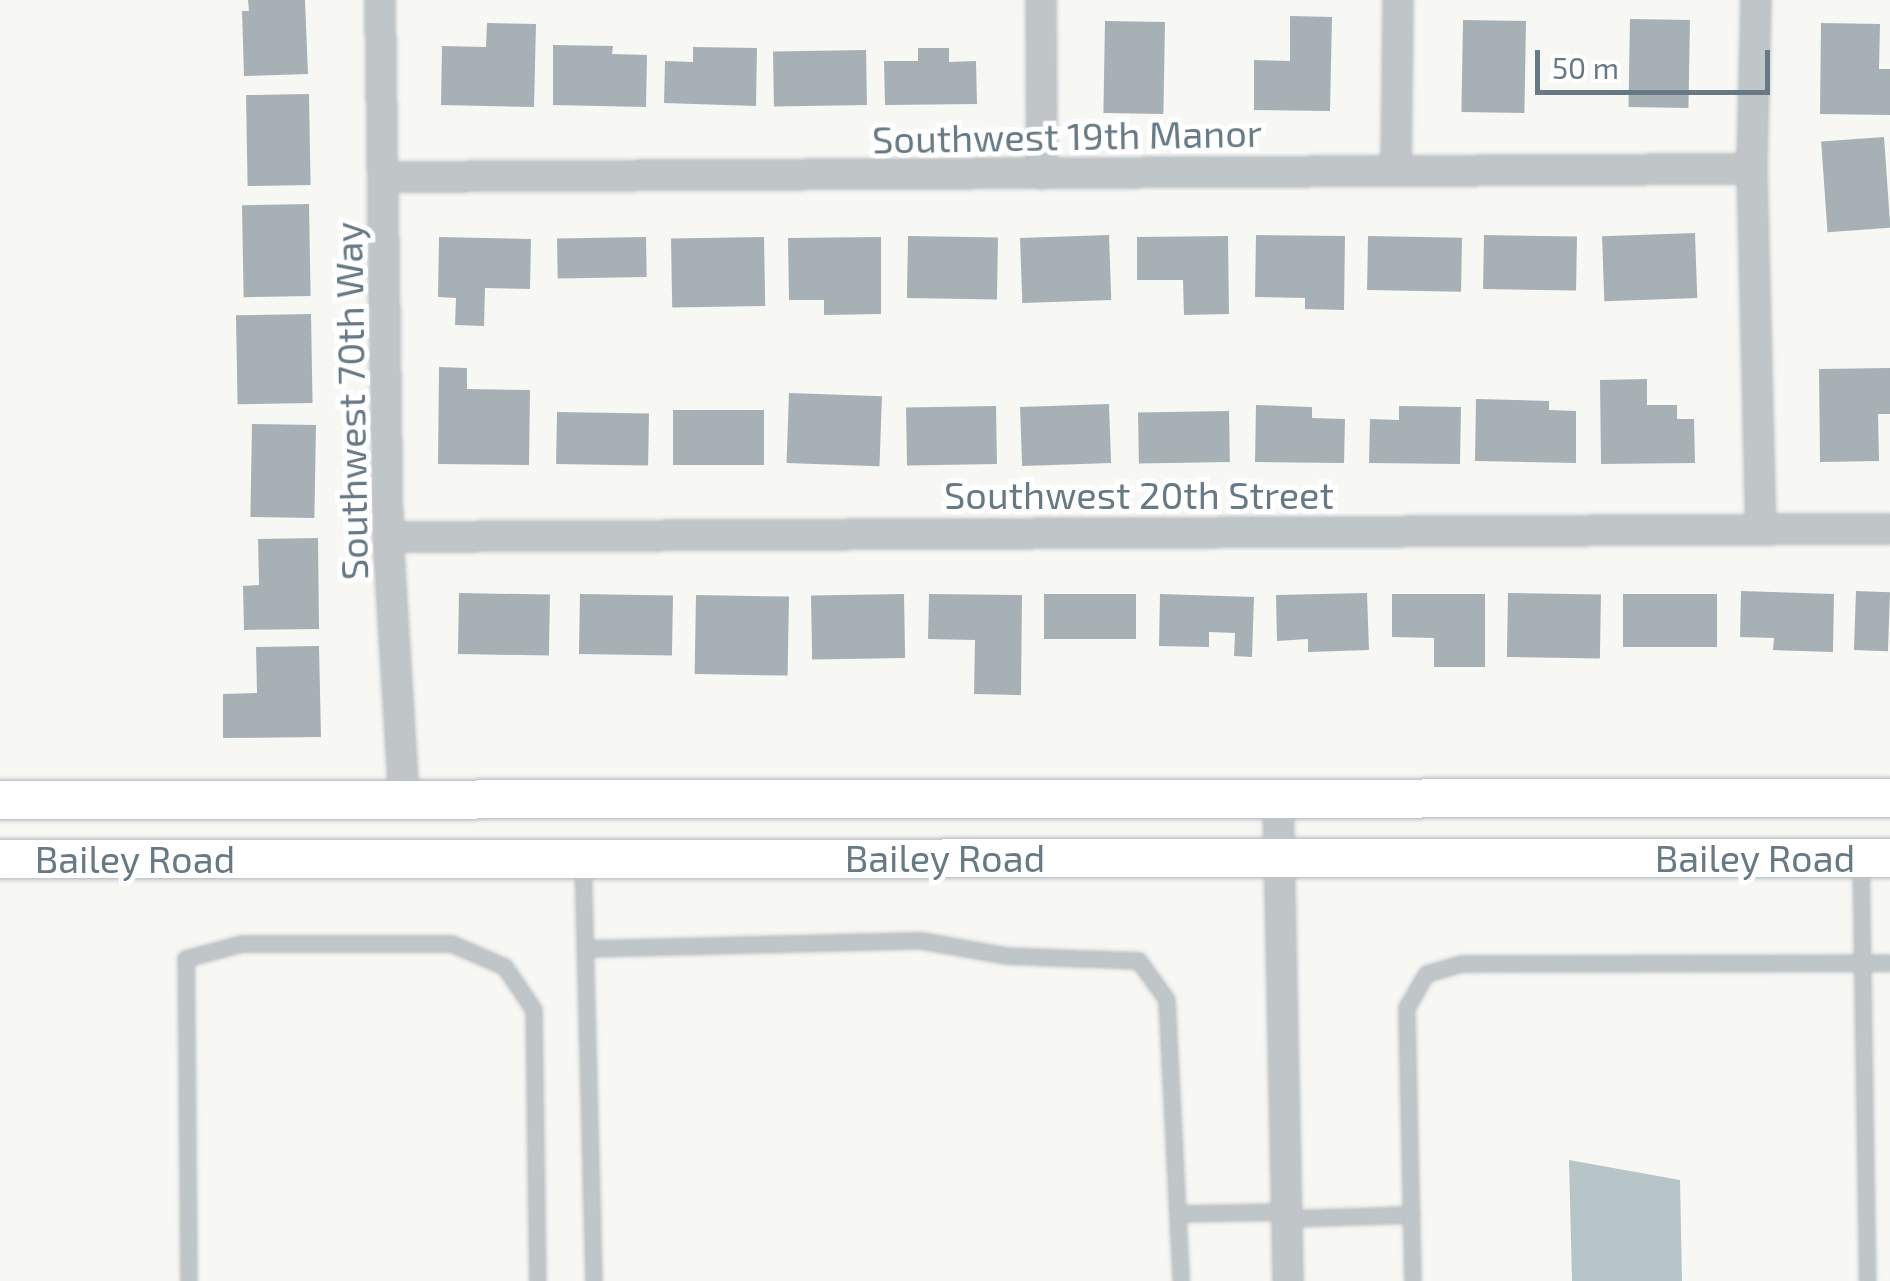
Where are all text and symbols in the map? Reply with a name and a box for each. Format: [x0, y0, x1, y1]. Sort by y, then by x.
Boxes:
scale bar [1540, 30, 1775, 92]
text: 50 m [1552, 49, 1619, 85]
street label: Southwest 19th Manor [872, 110, 1262, 162]
street label: Southwest 70th Way [325, 221, 377, 581]
street label: Southwest 20th Street [944, 472, 1334, 518]
street label: Bailey Road [844, 835, 1046, 881]
street label: Bailey Road [1654, 835, 1856, 881]
street label: Bailey Road [34, 836, 236, 882]

